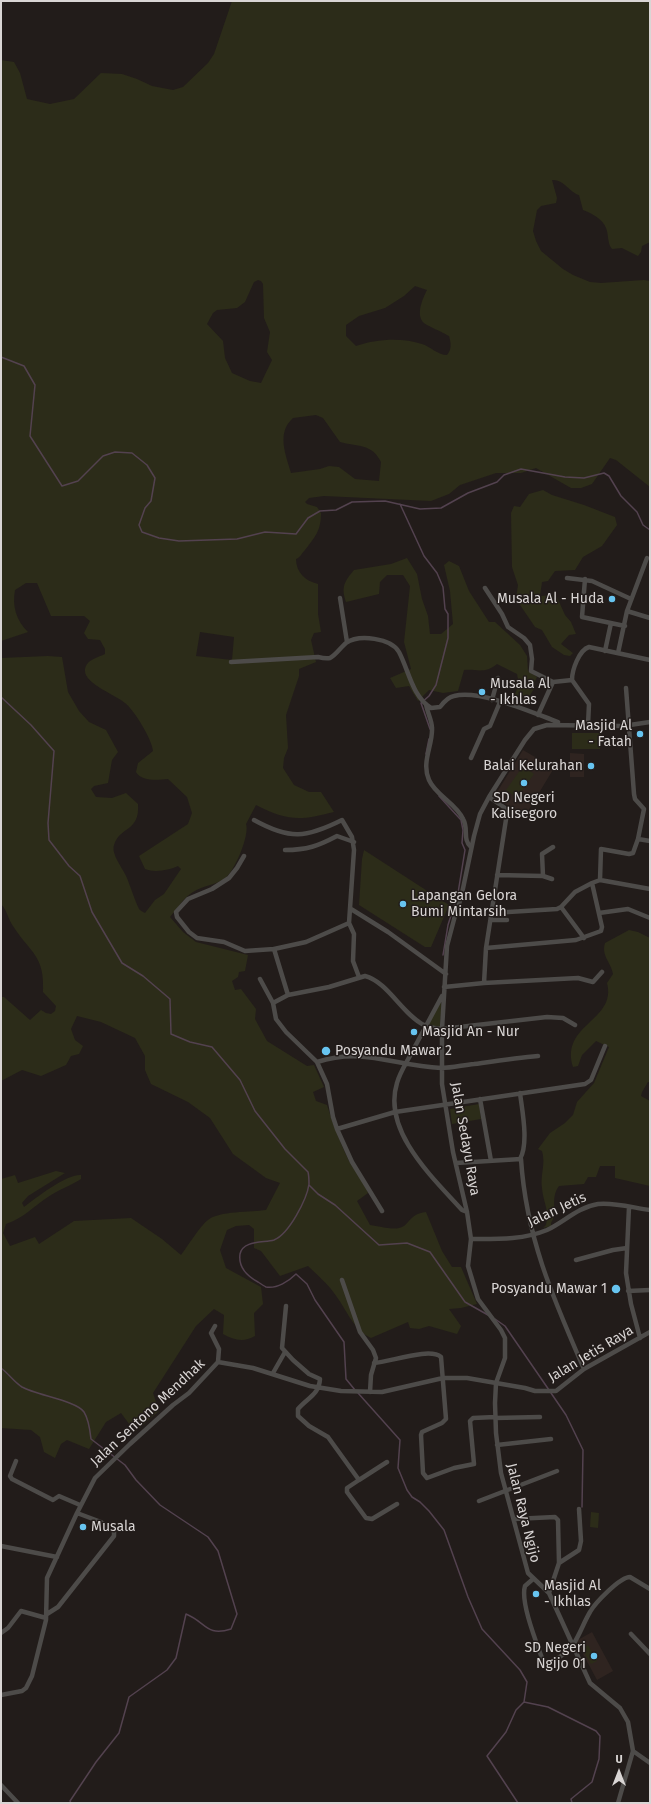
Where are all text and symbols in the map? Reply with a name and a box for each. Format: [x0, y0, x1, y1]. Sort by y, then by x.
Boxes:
place label: Musala Al - Huda [497, 591, 604, 607]
marker: Musala Al - Huda [607, 594, 617, 604]
place label: Musala Al - Ikhlas [490, 676, 550, 708]
marker: Musala Al - Ikhlas [477, 687, 487, 697]
place label: Masjid Al - Fatah [575, 718, 632, 750]
marker: Masjid Al - Fatah [635, 729, 645, 739]
place label: Balai Kelurahan [483, 758, 583, 774]
marker: Balai Kelurahan [586, 761, 596, 771]
marker: SD Negeri Kalisegoro [519, 778, 529, 788]
place label: SD Negeri Kalisegoro [491, 790, 557, 822]
place label: Lapangan Gelora Bumi Mintarsih [411, 888, 517, 920]
marker: Lapangan Gelora Bumi Mintarsih [398, 899, 408, 909]
place label: Masjid An - Nur [422, 1024, 519, 1040]
marker: Masjid An - Nur [409, 1027, 419, 1037]
place label: Posyandu Mawar 2 [335, 1043, 452, 1059]
marker: Posyandu Mawar 2 [320, 1045, 332, 1057]
street label: Jalan Sedayu Raya [447, 1081, 483, 1197]
street label: Jalan Jetis [525, 1189, 589, 1231]
place label: Posyandu Mawar 1 [491, 1281, 607, 1297]
marker: Posyandu Mawar 1 [610, 1283, 622, 1295]
street label: Jalan Jetis Raya [545, 1322, 637, 1386]
street label: Jalan Sentono Mendhak [87, 1356, 209, 1470]
street label: Jalan Raya Ngijo [503, 1462, 543, 1564]
place label: Musala [91, 1519, 136, 1535]
marker: Musala [78, 1522, 88, 1532]
place label: Masjid Al - Ikhlas [544, 1578, 601, 1610]
marker: Masjid Al - Ikhlas [531, 1589, 541, 1599]
place label: SD Negeri Ngijo 01 [524, 1640, 586, 1672]
marker: SD Negeri Ngijo 01 [589, 1651, 599, 1661]
north arrow [599, 1752, 639, 1792]
text: U [615, 1753, 623, 1766]

